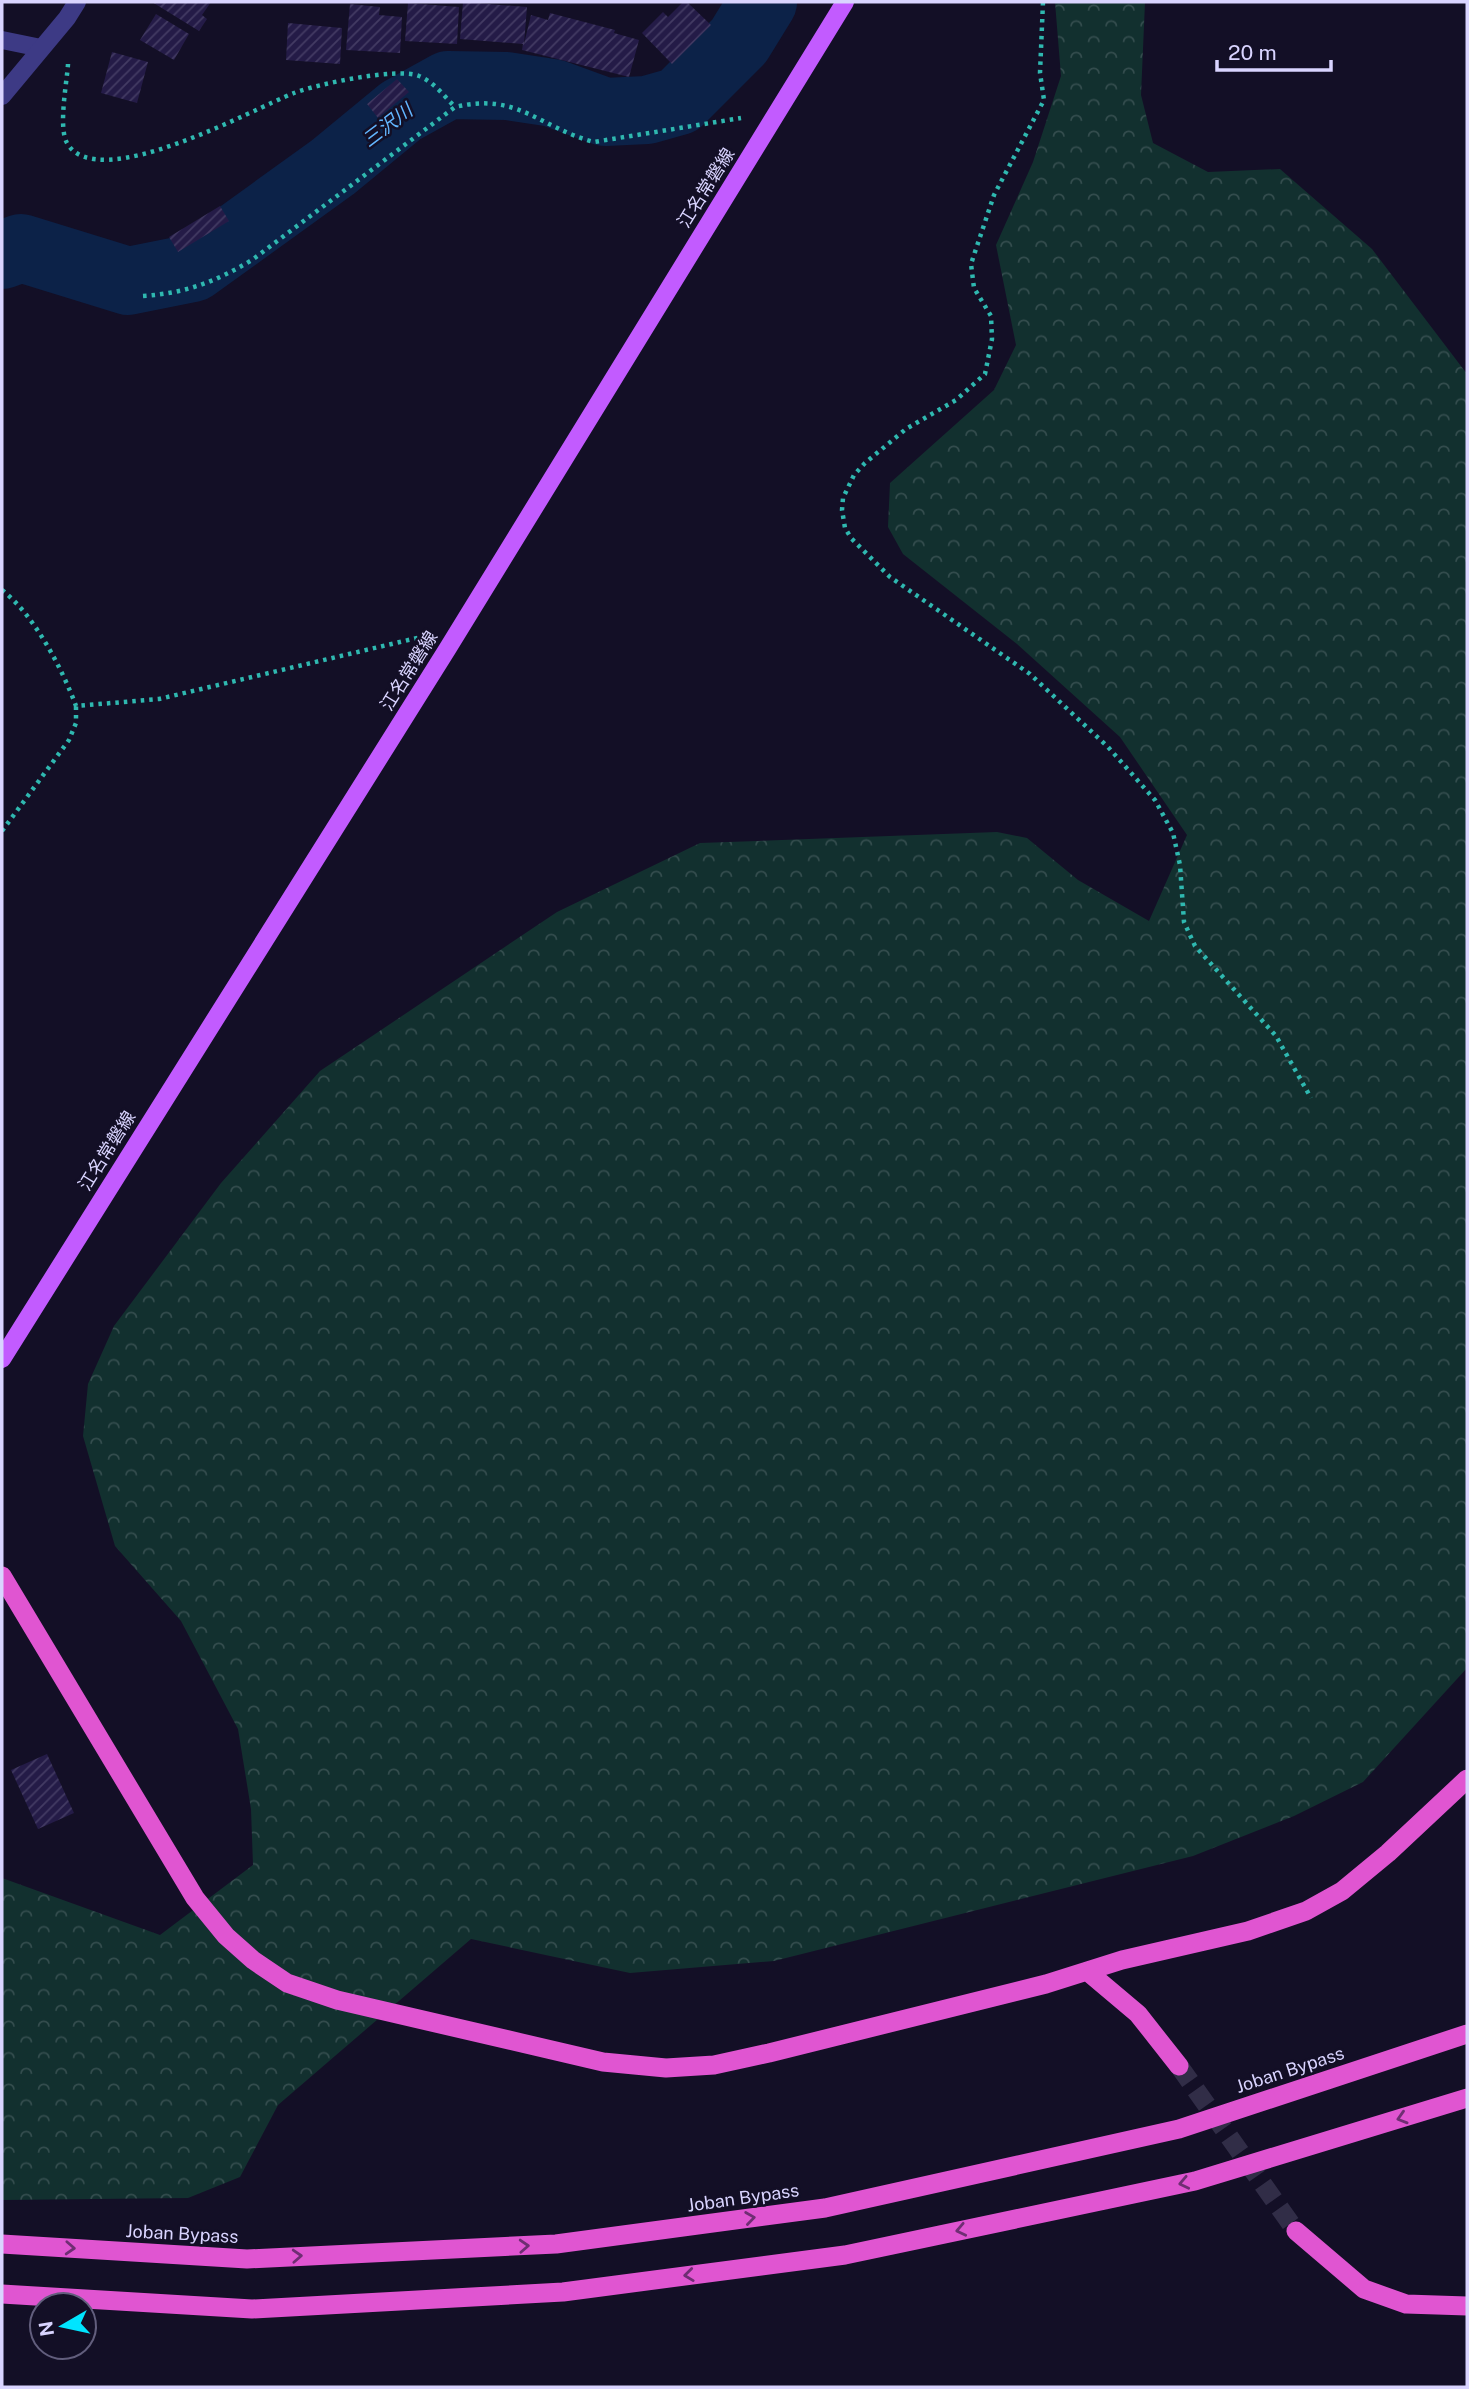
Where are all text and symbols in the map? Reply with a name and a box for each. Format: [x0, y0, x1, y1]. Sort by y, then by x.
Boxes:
scale bar [1217, 28, 1331, 72]
text: 20 m [1228, 40, 1277, 65]
water label: 三沢川 [358, 98, 418, 151]
street label: 江名常磐線 [673, 144, 738, 231]
street label: 江名常磐線 [376, 627, 441, 714]
street label: 江名常磐線 [74, 1107, 139, 1194]
street label: Joban Bypass [1233, 2042, 1347, 2097]
one-way arrow [1396, 2110, 1409, 2124]
one-way arrow [1178, 2175, 1190, 2189]
street label: Joban Bypass [686, 2179, 800, 2216]
one-way arrow [744, 2211, 756, 2226]
street label: Joban Bypass [125, 2220, 239, 2247]
one-way arrow [955, 2222, 967, 2237]
one-way arrow [519, 2238, 530, 2253]
one-way arrow [65, 2240, 76, 2255]
one-way arrow [292, 2249, 303, 2264]
one-way arrow [683, 2268, 695, 2283]
north arrow [28, 2291, 98, 2361]
text: N [34, 2320, 58, 2338]

